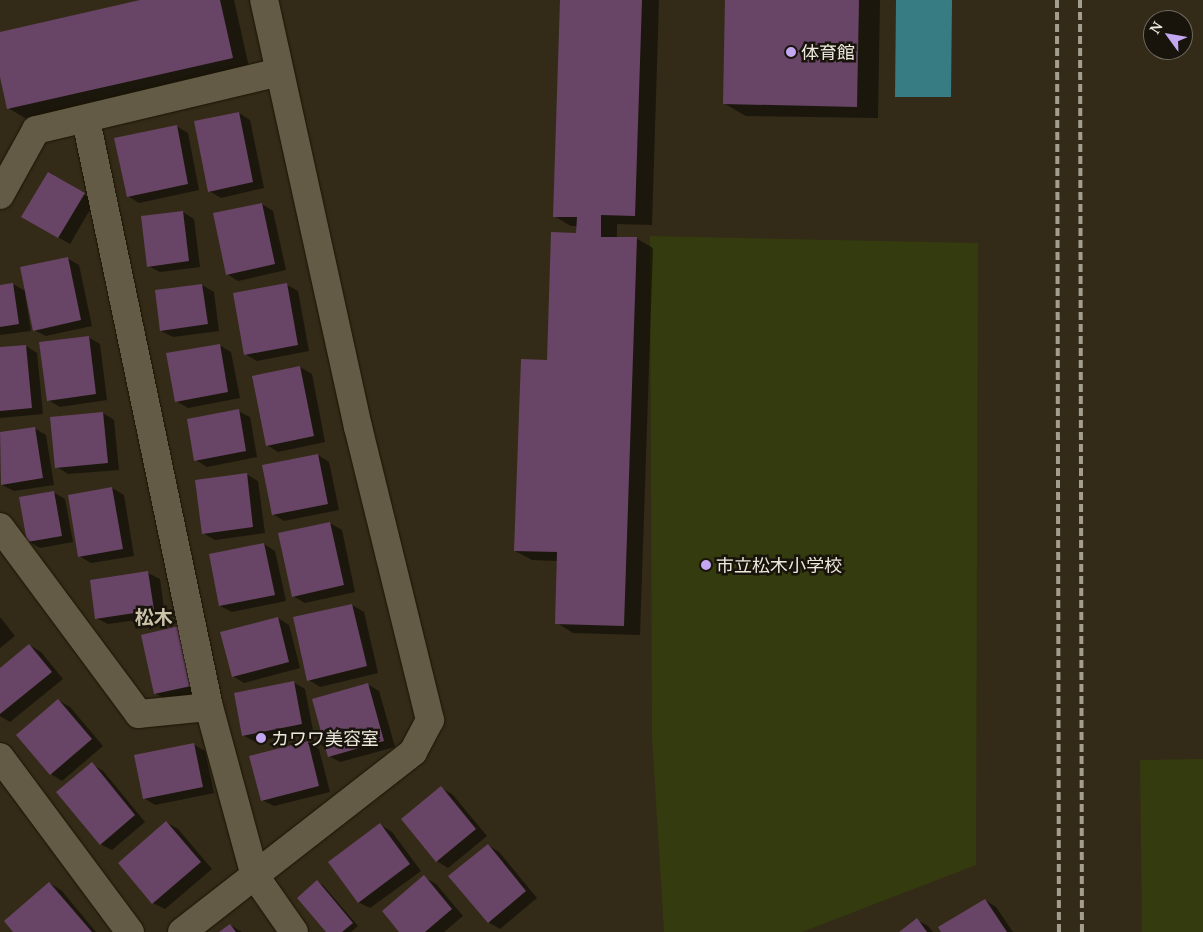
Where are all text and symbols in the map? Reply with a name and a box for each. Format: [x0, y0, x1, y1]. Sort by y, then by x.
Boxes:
north arrow [1143, 10, 1193, 60]
text: N [1145, 18, 1167, 37]
place label: 体育館 [801, 41, 855, 63]
marker: 体育館 [785, 46, 797, 58]
place label: 市立松木小学校 [716, 554, 842, 576]
marker: 市立松木小学校 [700, 559, 712, 571]
district label: 松木 [135, 607, 173, 629]
place label: カワワ美容室 [271, 727, 379, 749]
marker: カワワ美容室 [255, 732, 267, 744]

